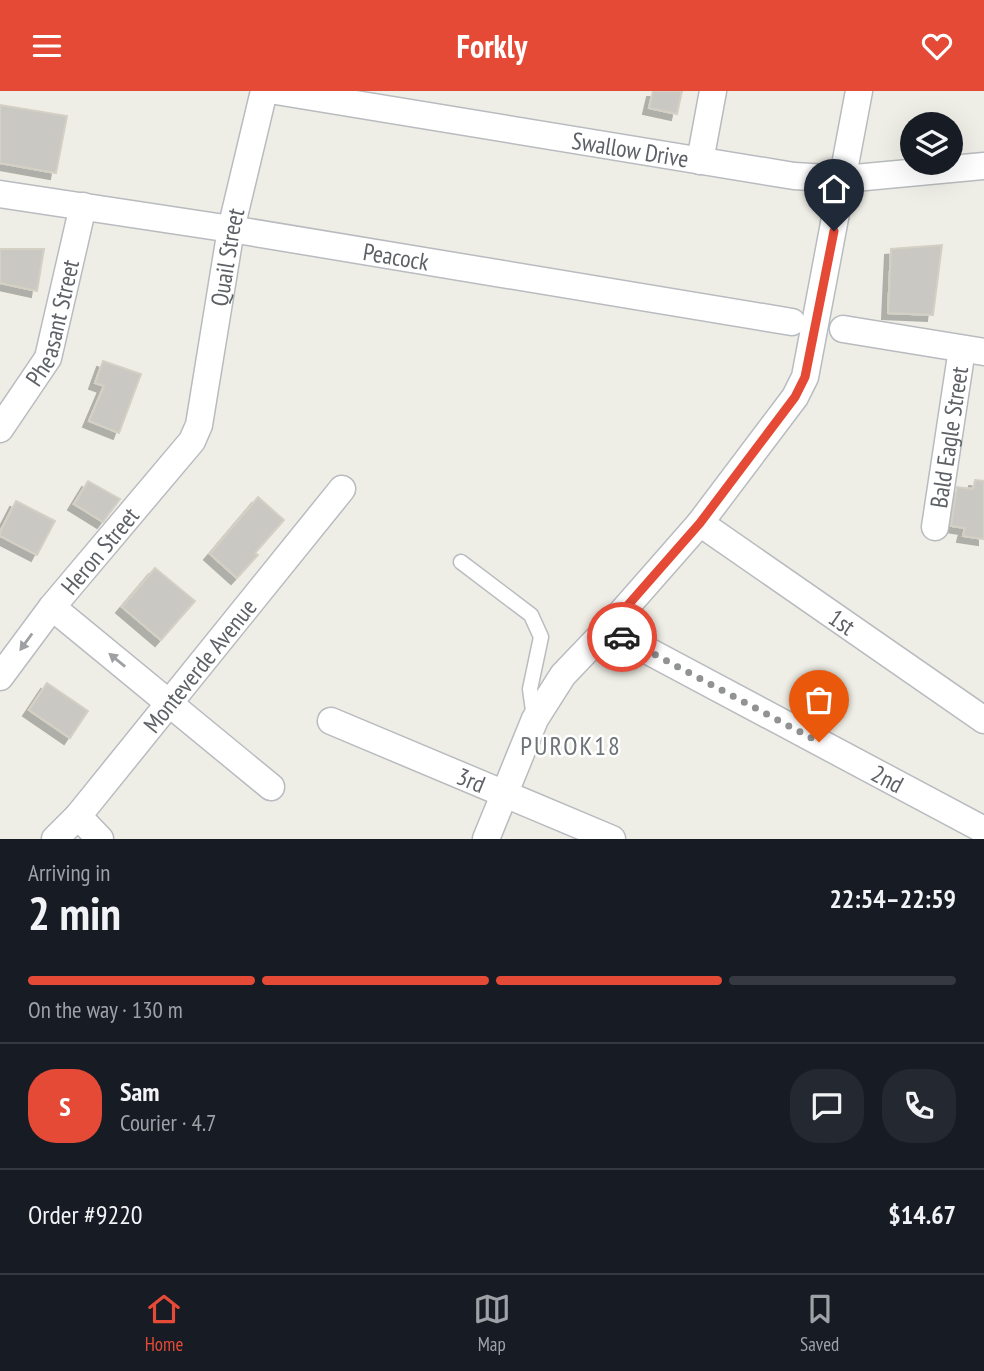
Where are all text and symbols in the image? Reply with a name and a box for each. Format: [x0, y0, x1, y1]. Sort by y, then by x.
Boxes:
text: Forkly [457, 25, 527, 67]
icon: menu [28, 27, 66, 65]
icon: heart [918, 27, 956, 65]
map controls [900, 112, 963, 175]
button: layers [900, 112, 963, 175]
street label: Swallow Drive [570, 124, 691, 174]
pin [804, 159, 864, 231]
icon: home [815, 170, 853, 208]
street label: Quail Street [203, 205, 251, 308]
street label: Peacock [361, 236, 432, 277]
street label: Pheasant Street [18, 256, 86, 392]
street label: Bald Eagle Street [923, 364, 975, 510]
street label: Heron Street [54, 500, 146, 601]
street label: Monteverde Avenue [136, 592, 263, 739]
courier [587, 602, 657, 672]
street label: 1st [823, 602, 862, 642]
icon: car [603, 618, 641, 656]
one-way arrow [19, 633, 33, 651]
one-way arrow [109, 653, 126, 668]
pin [789, 670, 849, 742]
icon: bag [800, 681, 838, 719]
district label: PUROK18 [520, 729, 622, 762]
street label: 2nd [866, 757, 909, 800]
street label: 3rd [452, 760, 490, 800]
text: Arriving in [28, 858, 110, 887]
text: 22:54–22:59 [829, 882, 956, 915]
text: 2 min [28, 883, 121, 943]
text: On the way · 130 m [28, 995, 183, 1024]
button: chat [790, 1069, 864, 1143]
button: phone [882, 1069, 956, 1143]
text: Sam [120, 1075, 159, 1108]
text: S [59, 1090, 71, 1123]
text: Courier · 4.7 [120, 1108, 216, 1137]
text: Order #9220 [28, 1198, 143, 1231]
text: $14.67 [888, 1198, 956, 1231]
tab: Home [145, 1290, 183, 1356]
tab: Map [473, 1290, 511, 1356]
tab: Saved [800, 1290, 839, 1356]

